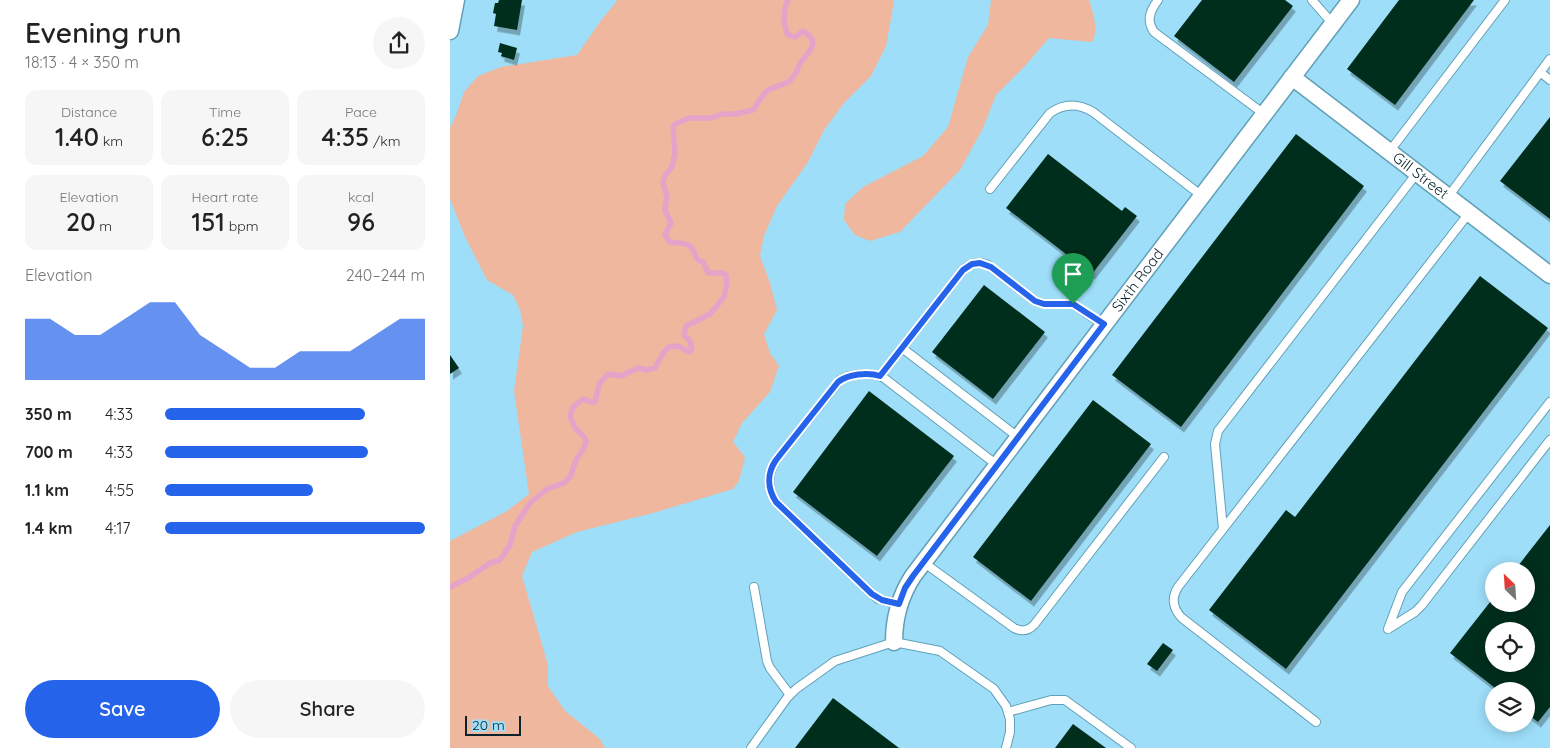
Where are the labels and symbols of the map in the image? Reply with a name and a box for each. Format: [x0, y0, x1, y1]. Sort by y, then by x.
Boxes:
street label: Gill Street [1389, 148, 1453, 203]
street label: Sixth Road [1107, 245, 1168, 316]
pin [1052, 253, 1094, 304]
north arrow [1485, 562, 1535, 612]
scale bar [465, 713, 521, 736]

